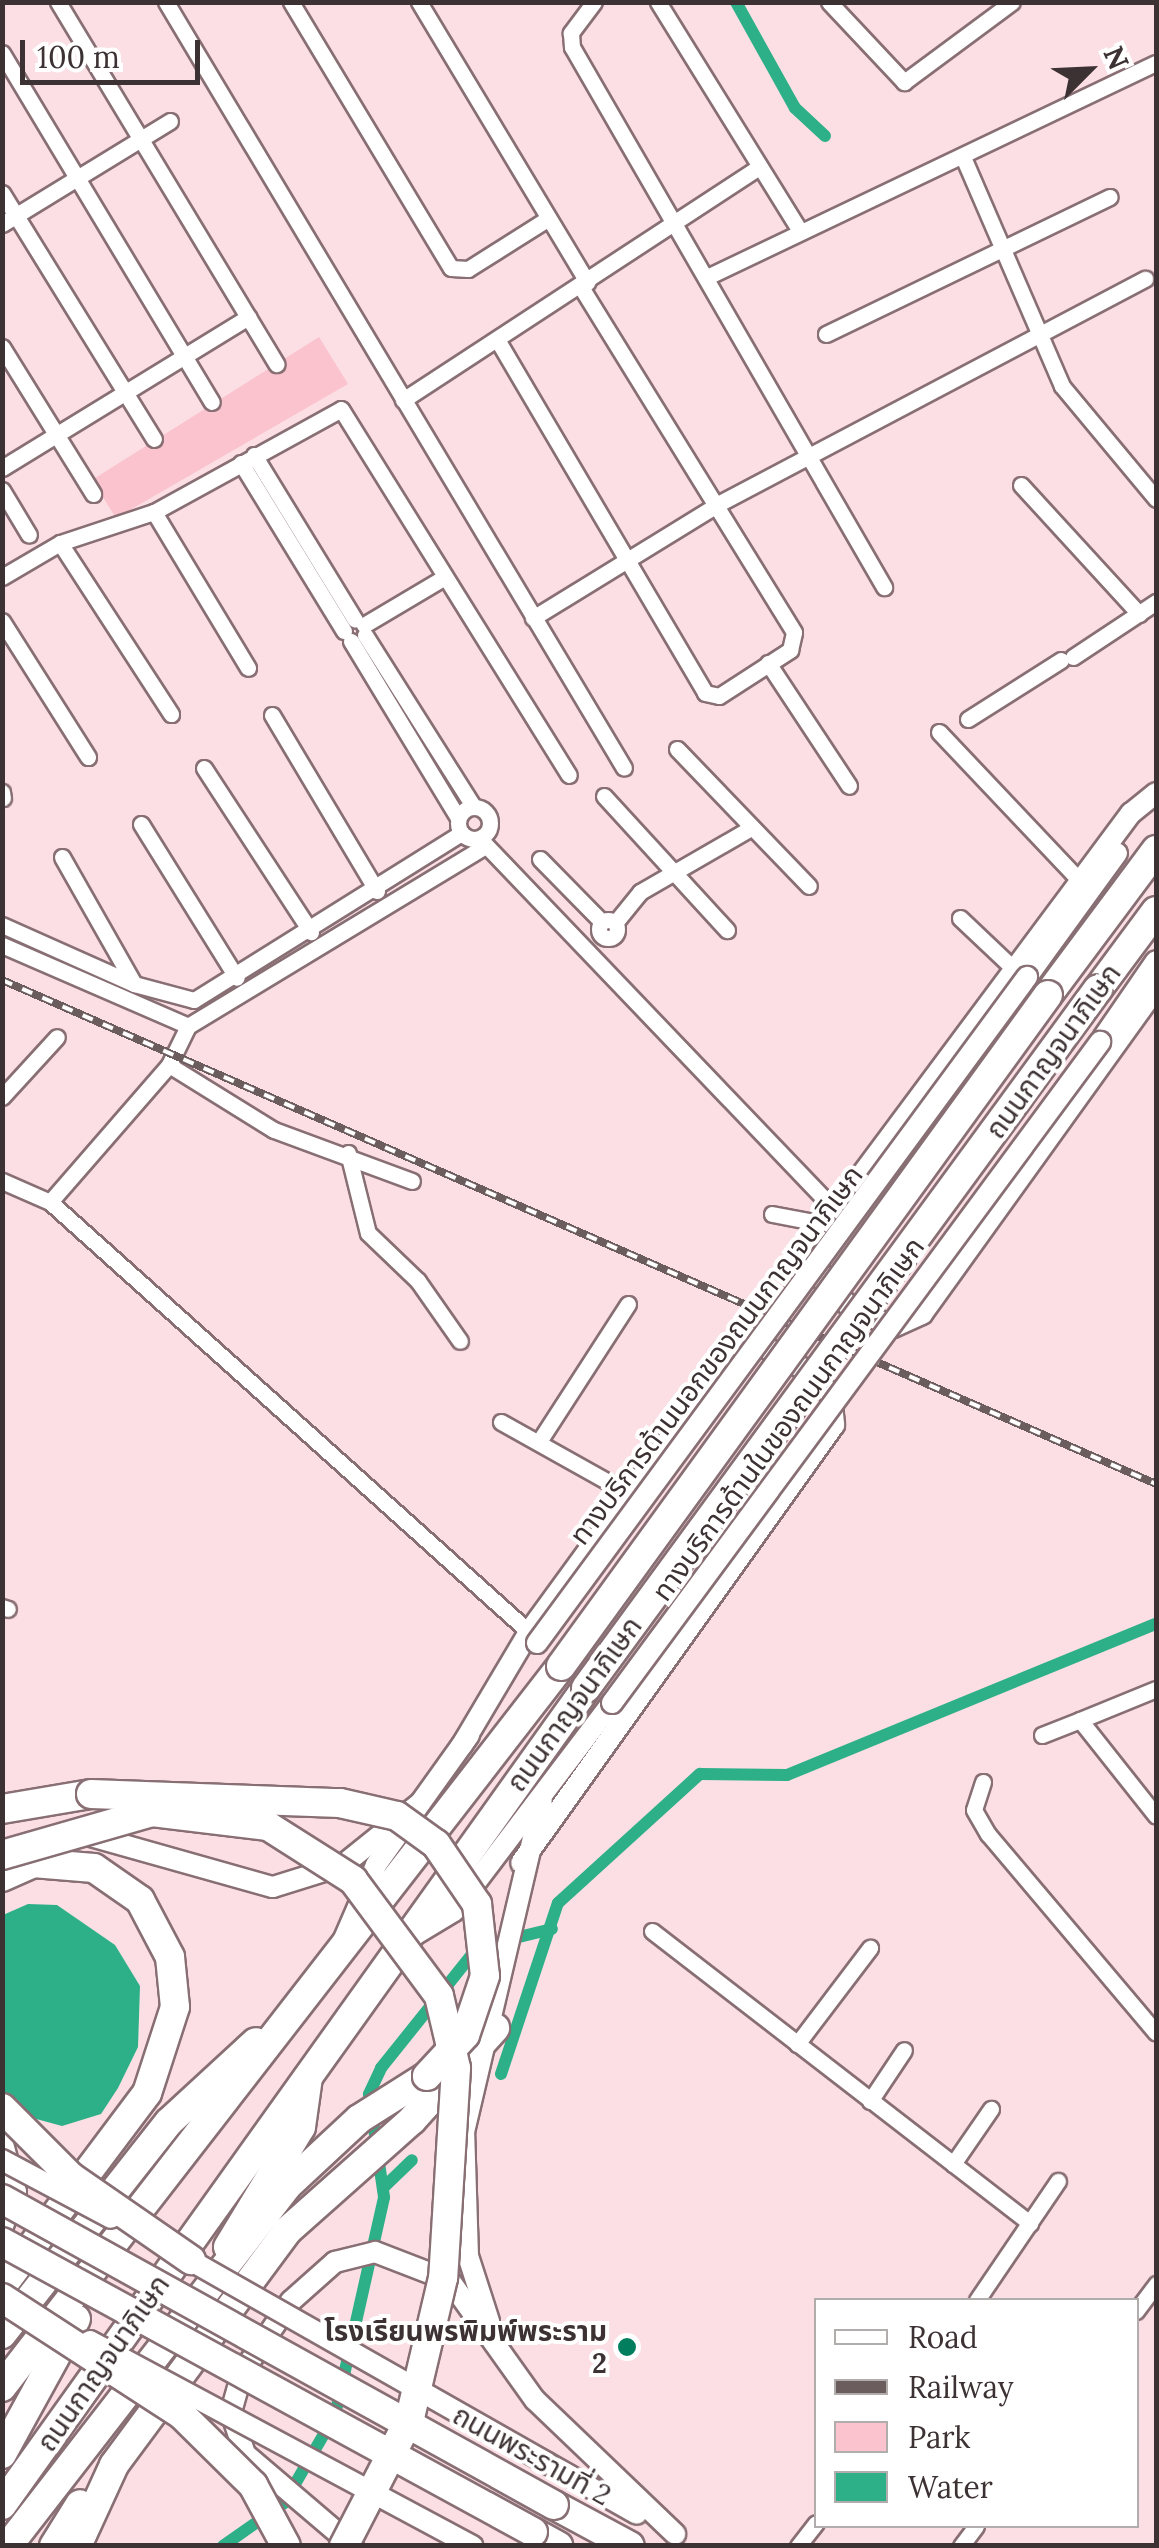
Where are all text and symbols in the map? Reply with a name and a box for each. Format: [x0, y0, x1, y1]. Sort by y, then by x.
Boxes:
scale bar [25, 20, 205, 82]
north arrow [1039, 20, 1139, 120]
text: 100 m [37, 38, 120, 76]
text: N [1096, 41, 1137, 75]
street label: ถนนกาญจนาภิเษก [978, 957, 1128, 1145]
street label: ทางบริการด้านนอกของถนนกาญจนาภิเษก [562, 1159, 870, 1551]
street label: ทางบริการด้านในของถนนกาญจนาภิเษก [645, 1231, 931, 1607]
street label: ถนนกาญจนาภิเษก [499, 1610, 649, 1798]
street label: ถนนกาญจนาภิเษก [30, 2268, 176, 2458]
legend [814, 2298, 1139, 2528]
place label: โรงเรียนพรพิมพ์พระราม 2 [324, 2314, 607, 2380]
text: Road [908, 2318, 978, 2356]
marker: โรงเรียนพรพิมพ์พระราม 2 [616, 2336, 638, 2358]
text: Railway [908, 2368, 1014, 2406]
street label: ถนนพระรามที่ 2 [447, 2398, 617, 2512]
text: Park [908, 2418, 970, 2456]
text: Water [908, 2468, 993, 2506]

